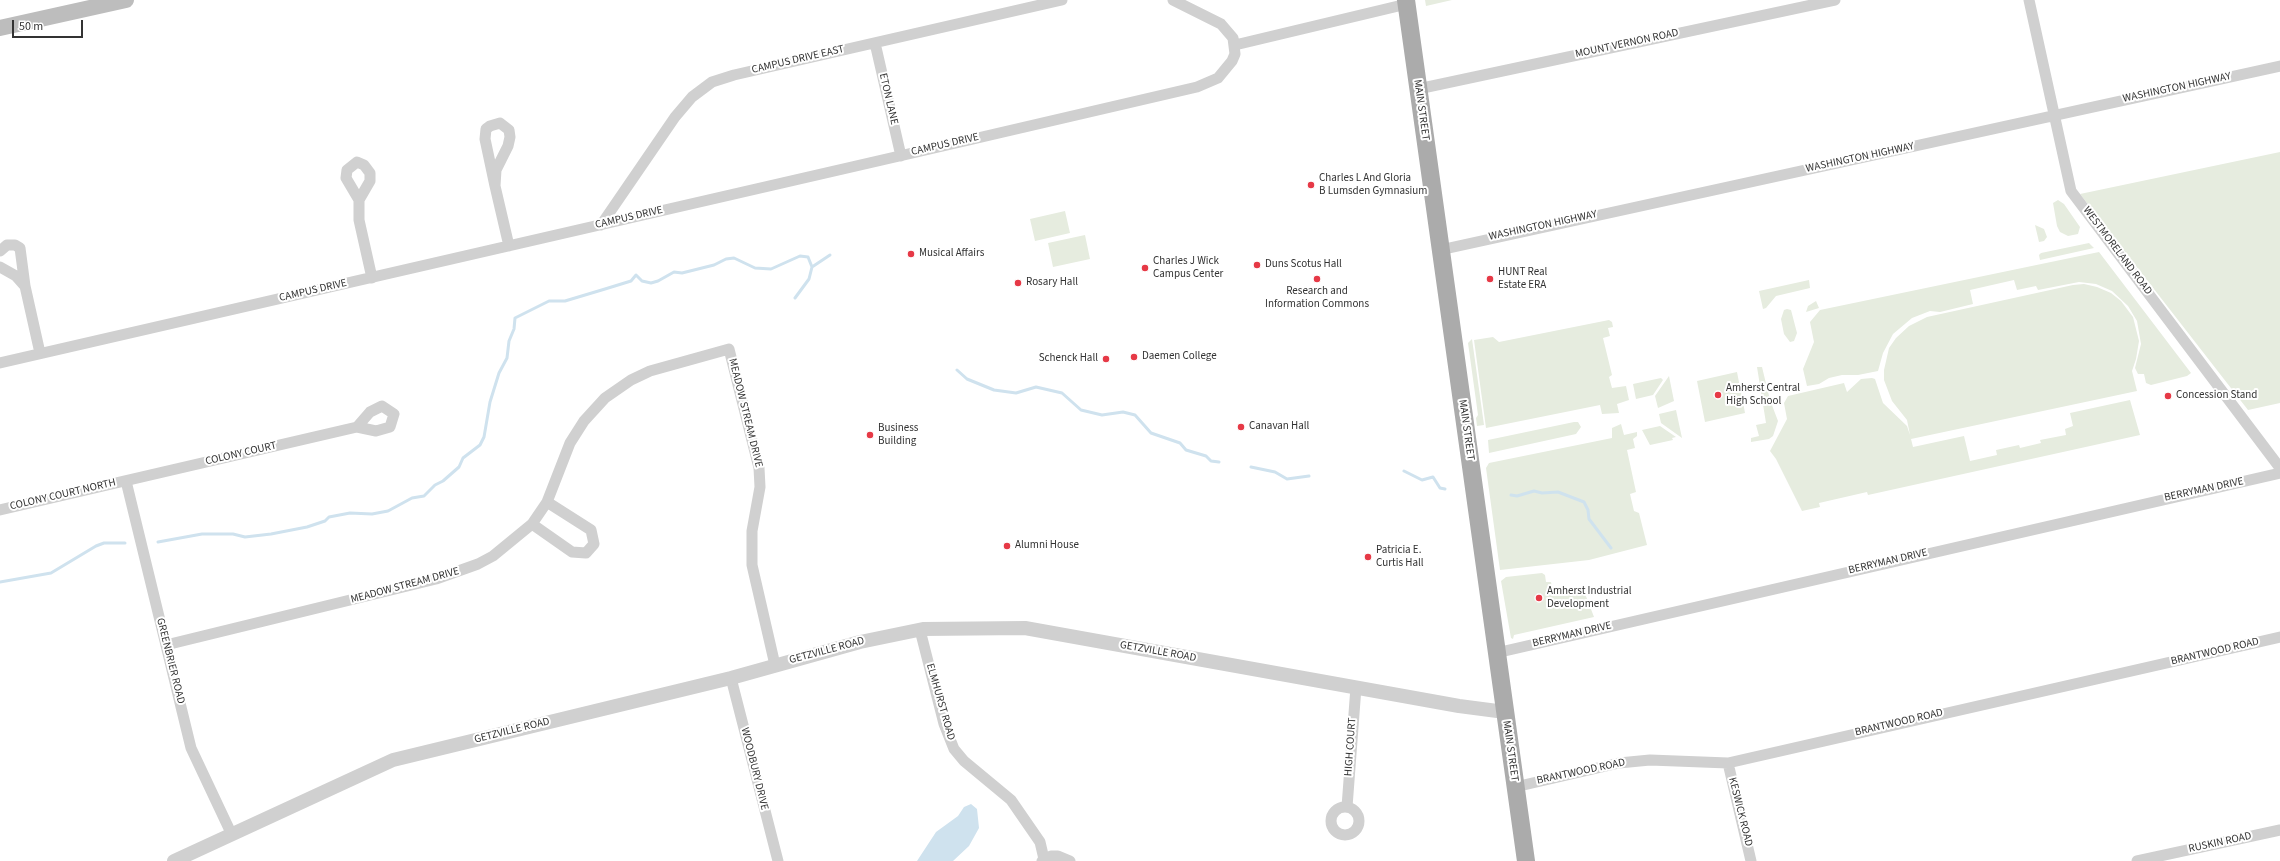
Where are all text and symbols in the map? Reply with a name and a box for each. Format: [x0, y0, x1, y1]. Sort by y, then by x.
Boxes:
scale bar [14, 12, 85, 38]
text: 50 m [19, 18, 43, 35]
street label: MOUNT VERNON ROAD [1574, 27, 1680, 61]
street label: CAMPUS DRIVE EAST [751, 43, 845, 77]
street label: WASHINGTON HIGHWAY [2122, 70, 2232, 106]
street label: ETON LANE [876, 72, 900, 126]
street label: MAIN STREET [1410, 79, 1432, 141]
street label: CAMPUS DRIVE [910, 131, 980, 159]
street label: WASHINGTON HIGHWAY [1805, 140, 1915, 176]
place label: Charles L And Gloria B Lumsden Gymnasium [1319, 172, 1427, 198]
marker: Charles L And Gloria B Lumsden Gymnasium [1306, 180, 1316, 190]
street label: CAMPUS DRIVE [594, 204, 664, 232]
street label: WESTMORELAND ROAD [2080, 204, 2154, 298]
street label: WASHINGTON HIGHWAY [1488, 208, 1598, 244]
place label: Musical Affairs [919, 247, 984, 261]
marker: Musical Affairs [906, 249, 916, 259]
place label: Charles J Wick Campus Center [1153, 255, 1223, 281]
place label: Duns Scotus Hall [1265, 258, 1342, 272]
marker: Duns Scotus Hall [1252, 260, 1262, 270]
marker: Charles J Wick Campus Center [1140, 263, 1150, 273]
place label: HUNT Real Estate ERA [1498, 266, 1547, 292]
marker: Research and Information Commons [1312, 274, 1322, 284]
marker: HUNT Real Estate ERA [1485, 274, 1495, 284]
place label: Rosary Hall [1026, 276, 1078, 290]
street label: CAMPUS DRIVE [278, 277, 348, 305]
marker: Rosary Hall [1013, 278, 1023, 288]
place label: Research and Information Commons [1265, 285, 1369, 311]
place label: Daemen College [1142, 350, 1217, 364]
place label: Schenck Hall [1039, 352, 1098, 366]
marker: Daemen College [1129, 352, 1139, 362]
marker: Schenck Hall [1101, 354, 1111, 364]
street label: MEADOW STREAM DRIVE [725, 357, 765, 469]
place label: Amherst Central High School [1726, 382, 1800, 408]
place label: Concession Stand [2176, 389, 2257, 403]
marker: Amherst Central High School [1713, 390, 1723, 400]
marker: Concession Stand [2163, 391, 2173, 401]
street label: MAIN STREET [1455, 399, 1477, 461]
place label: Canavan Hall [1249, 420, 1309, 434]
place label: Business Building [878, 422, 918, 448]
marker: Canavan Hall [1236, 422, 1246, 432]
marker: Business Building [865, 430, 875, 440]
street label: COLONY COURT [204, 439, 278, 469]
street label: BERRYMAN DRIVE [2163, 475, 2245, 505]
street label: COLONY COURT NORTH [9, 476, 117, 514]
place label: Alumni House [1015, 539, 1079, 553]
marker: Alumni House [1002, 541, 1012, 551]
place label: Patricia E. Curtis Hall [1376, 544, 1424, 570]
street label: BERRYMAN DRIVE [1847, 546, 1929, 578]
marker: Patricia E. Curtis Hall [1363, 552, 1373, 562]
street label: MEADOW STREAM DRIVE [349, 565, 461, 607]
place label: Amherst Industrial Development [1547, 585, 1632, 611]
marker: Amherst Industrial Development [1534, 593, 1544, 603]
street label: GREENBRIER ROAD [153, 617, 187, 705]
street label: BERRYMAN DRIVE [1531, 619, 1613, 651]
street label: GETZVILLE ROAD [788, 635, 866, 667]
street label: BRANTWOOD ROAD [2170, 635, 2260, 669]
street label: GETZVILLE ROAD [1119, 639, 1197, 665]
street label: ELMHURST ROAD [923, 662, 957, 742]
street label: BRANTWOOD ROAD [1854, 706, 1944, 740]
street label: GETZVILLE ROAD [473, 715, 551, 747]
street label: HIGH COURT [1342, 717, 1360, 777]
street label: MAIN STREET [1499, 720, 1521, 782]
street label: WOODBURY DRIVE [737, 726, 771, 812]
street label: BRANTWOOD ROAD [1536, 756, 1626, 788]
street label: KESWICK ROAD [1725, 776, 1755, 848]
street label: RUSKIN ROAD [2187, 830, 2253, 856]

